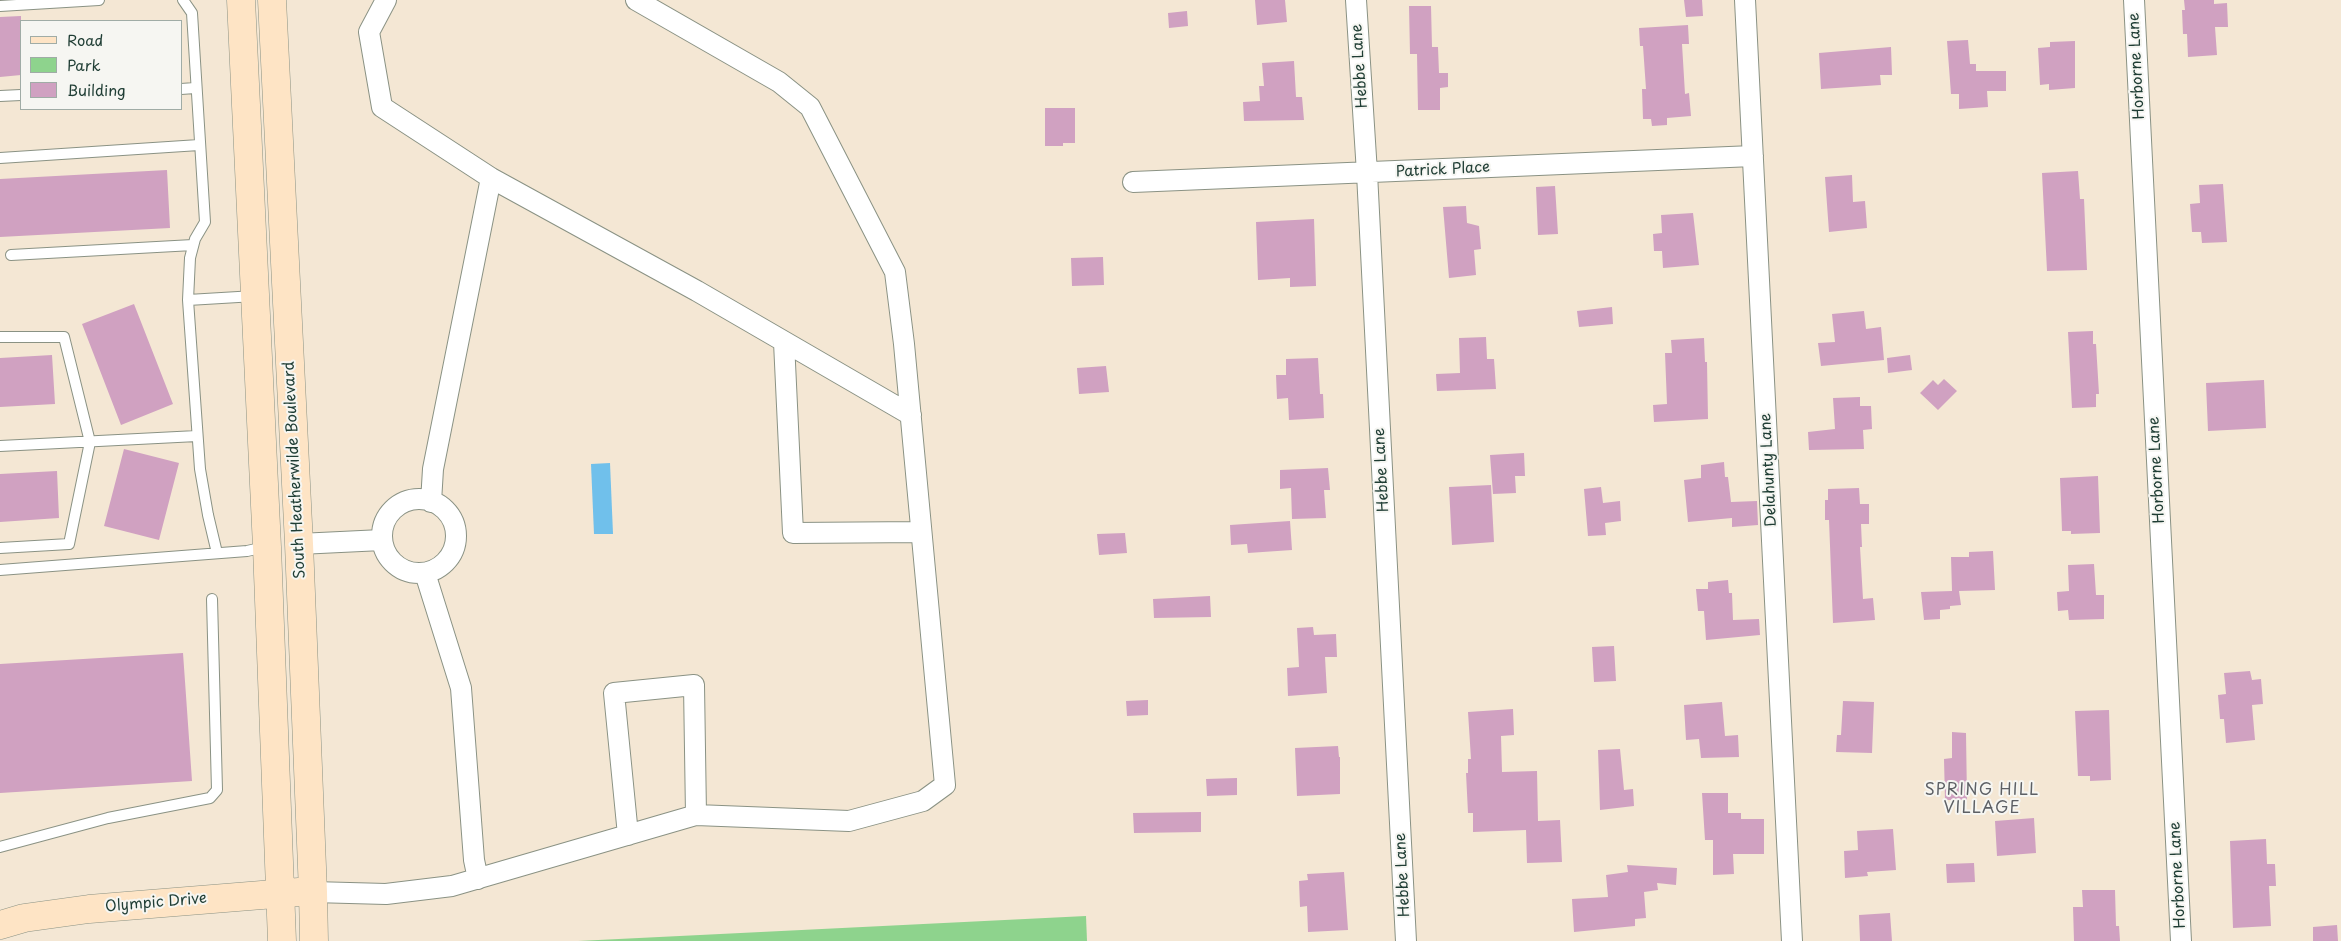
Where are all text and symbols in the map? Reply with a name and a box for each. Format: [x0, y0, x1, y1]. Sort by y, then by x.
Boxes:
street label: Horborne Lane [2125, 12, 2149, 120]
legend [20, 20, 182, 110]
street label: Hebbe Lane [1348, 23, 1372, 109]
text: Road [67, 28, 103, 51]
text: Park [67, 53, 101, 76]
text: Building [67, 78, 126, 101]
street label: Patrick Place [1395, 159, 1491, 181]
street label: South Heatherwilde Boulevard [280, 361, 310, 579]
street label: Delahunty Lane [1757, 413, 1781, 527]
street label: Horborne Lane [2145, 416, 2169, 524]
street label: Hebbe Lane [1371, 427, 1393, 513]
district label: SPRING HILL VILLAGE [1923, 781, 2041, 819]
street label: Horborne Lane [2166, 821, 2190, 929]
street label: Hebbe Lane [1392, 832, 1414, 918]
street label: Olympic Drive [104, 890, 208, 916]

